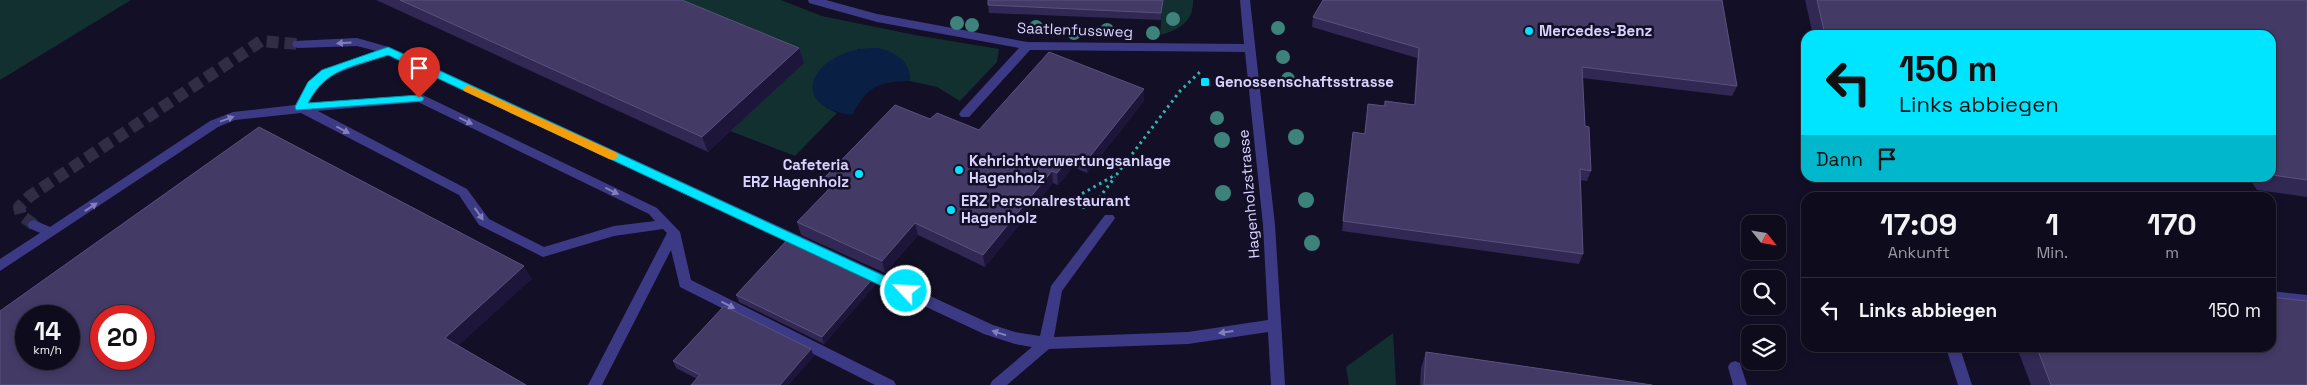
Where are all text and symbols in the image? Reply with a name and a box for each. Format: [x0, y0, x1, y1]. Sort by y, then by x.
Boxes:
street label: Saatlenfussweg [1017, 18, 1133, 41]
place label: Mercedes-Benz [1539, 21, 1652, 40]
marker: Mercedes-Benz [1523, 25, 1535, 37]
one-way arrow [335, 39, 351, 47]
pin [398, 47, 440, 98]
text: 150 m [1899, 47, 1997, 91]
icon: left [1816, 50, 1881, 115]
icon: arrive [405, 54, 433, 82]
place label: Genossenschaftsstrasse [1215, 72, 1394, 91]
marker: Genossenschaftsstrasse [1199, 76, 1211, 88]
text: Links abbiegen [1899, 90, 2059, 118]
one-way arrow [220, 115, 235, 123]
one-way arrow [459, 117, 473, 125]
one-way arrow [336, 126, 350, 134]
street label: Hagenholzstrasse [1233, 129, 1264, 259]
icon: arrive [1873, 145, 1901, 173]
text: Dann [1816, 147, 1863, 172]
place label: Kehrichtverwertungsanlage Hagenholz [969, 151, 1171, 187]
place label: Cafeteria ERZ Hagenholz [743, 155, 849, 191]
marker: Kehrichtverwertungsanlage Hagenholz [953, 164, 965, 176]
marker: Cafeteria ERZ Hagenholz [853, 168, 865, 180]
one-way arrow [605, 187, 619, 195]
place label: ERZ Personalrestaurant Hagenholz [961, 191, 1131, 227]
one-way arrow [84, 202, 98, 211]
marker: ERZ Personalrestaurant Hagenholz [945, 204, 957, 216]
text: 17:09 [1880, 205, 1957, 244]
text: 1 [2046, 205, 2059, 244]
text: 170 [2147, 205, 2197, 244]
one-way arrow [474, 208, 484, 221]
north arrow [1741, 215, 1786, 260]
map controls [1741, 215, 1786, 370]
text: Ankunft [1888, 242, 1950, 263]
text: Min. [2036, 242, 2068, 263]
text: m [2165, 242, 2179, 263]
position arrow [879, 264, 931, 316]
button: search [1741, 270, 1786, 315]
icon: left [1816, 296, 1844, 324]
text: Links abbiegen [1859, 298, 1997, 323]
text: 150 m [2208, 298, 2261, 323]
one-way arrow [721, 301, 736, 309]
speed limit sign: 20 [90, 305, 155, 370]
text: 14 [34, 315, 61, 347]
button: layers [1741, 325, 1786, 370]
one-way arrow [991, 329, 1006, 337]
one-way arrow [1218, 329, 1234, 337]
text: km/h [33, 342, 62, 358]

